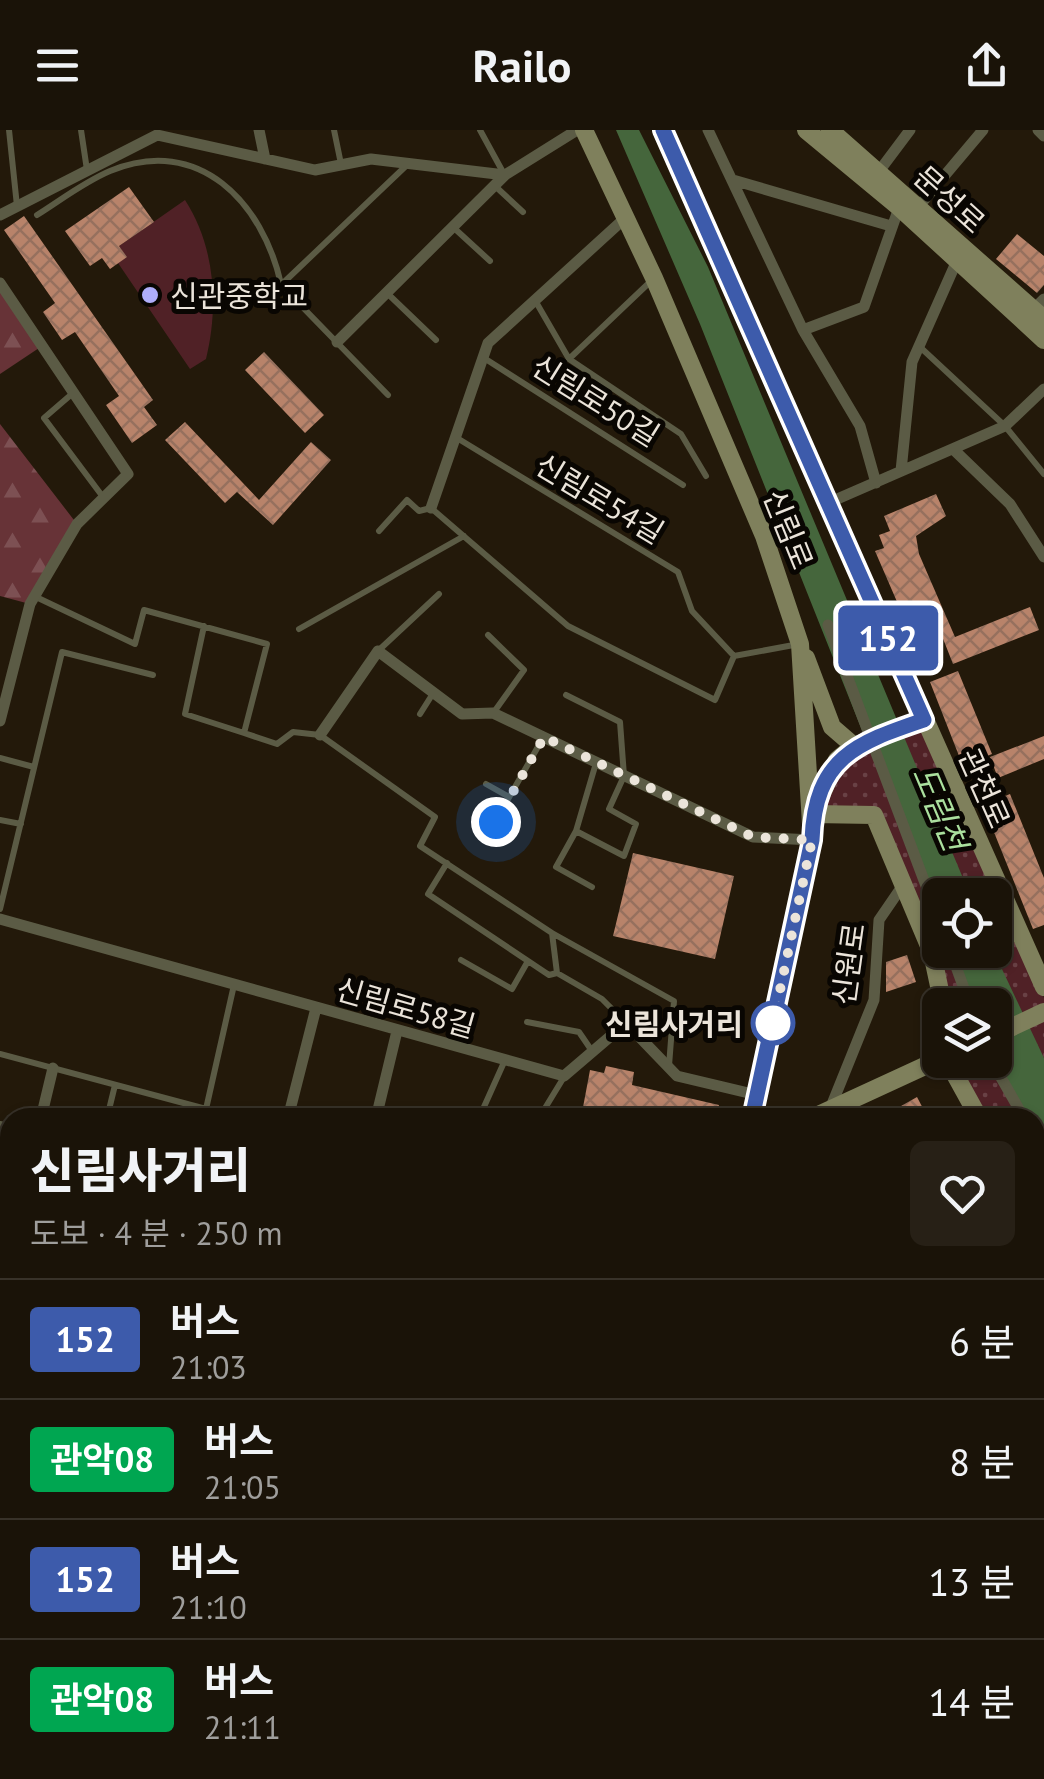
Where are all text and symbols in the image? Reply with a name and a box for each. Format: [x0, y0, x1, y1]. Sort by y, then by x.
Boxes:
text: Railo [473, 36, 571, 94]
icon: menu [30, 38, 85, 93]
icon: share [959, 38, 1014, 93]
street label: 문성로 [906, 157, 994, 241]
place label: 신관중학교 [170, 276, 308, 315]
marker: 신관중학교 [139, 284, 161, 306]
street label: 신림로50길 [525, 346, 667, 454]
street label: 신림로54길 [529, 444, 671, 552]
street label: 신림로 [755, 483, 823, 575]
line badge: 152 [830, 606, 946, 670]
text: 152 [858, 615, 918, 661]
street label: 관천로 [950, 742, 1020, 834]
water label: 도림천 [903, 759, 978, 860]
your location [471, 797, 521, 847]
map controls [922, 878, 1012, 1078]
button: locate [922, 878, 1012, 968]
street label: 신원로 [823, 920, 873, 1008]
street label: 신림로58길 [332, 969, 480, 1045]
button: layers [922, 988, 1012, 1078]
marker: 신림사거리 [752, 1002, 794, 1044]
place label: 신림사거리 [605, 1004, 743, 1043]
text: 신림사거리 [30, 1139, 251, 1201]
button: heart [910, 1141, 1015, 1246]
text: 도보 · 4 분 · 250 m [30, 1212, 282, 1254]
text: 버스 [170, 1296, 240, 1345]
text: 152 [55, 1316, 115, 1362]
text: 6 분 [949, 1317, 1015, 1366]
text: 21:03 [170, 1346, 247, 1388]
text: 버스 [204, 1416, 274, 1465]
text: 관악08 [50, 1436, 154, 1482]
text: 8 분 [949, 1437, 1015, 1486]
text: 21:05 [204, 1466, 281, 1508]
text: 버스 [170, 1536, 240, 1585]
text: 152 [55, 1556, 115, 1602]
text: 13 분 [928, 1557, 1015, 1606]
text: 21:10 [170, 1586, 247, 1628]
text: 버스 [204, 1656, 274, 1705]
text: 관악08 [50, 1676, 154, 1722]
text: 14 분 [928, 1677, 1015, 1726]
text: 21:11 [204, 1706, 281, 1748]

